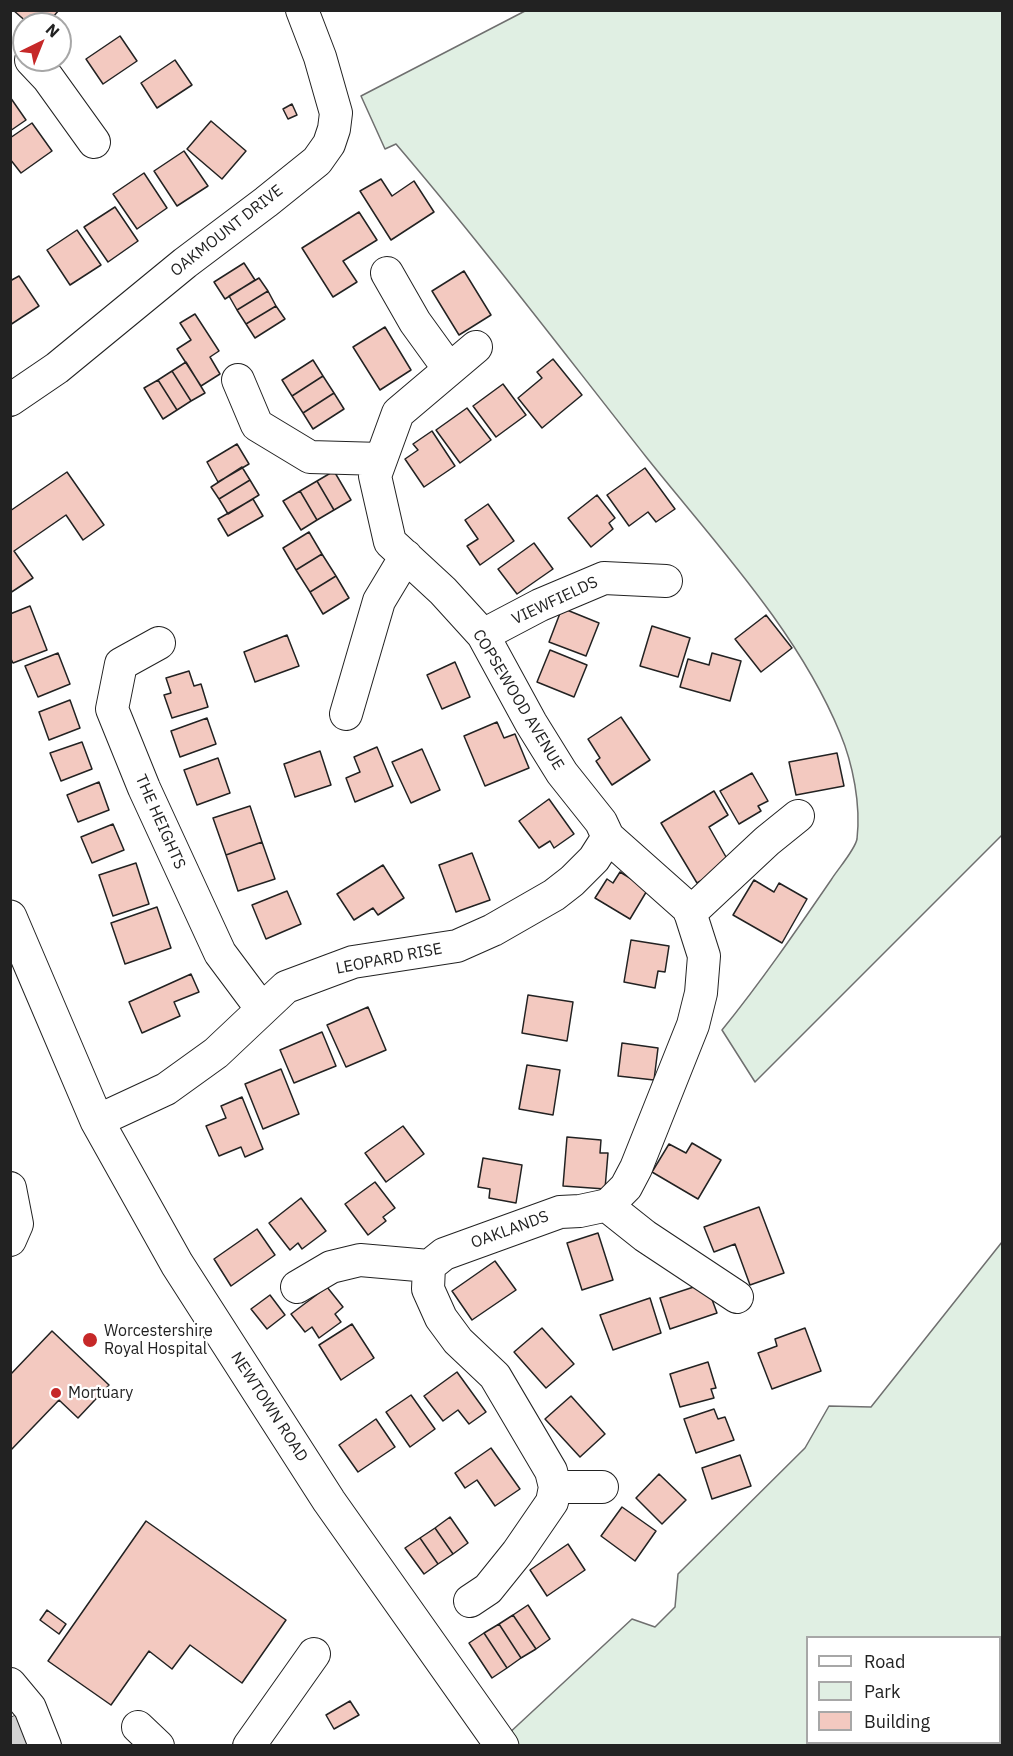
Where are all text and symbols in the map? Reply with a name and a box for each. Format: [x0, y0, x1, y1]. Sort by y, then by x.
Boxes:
north arrow [12, 12, 72, 72]
text: N [42, 19, 64, 42]
street label: OAKMOUNT DRIVE [167, 181, 287, 281]
street label: VIEWFIELDS [509, 573, 601, 629]
street label: COPSEWOOD AVENUE [468, 626, 568, 774]
street label: THE HEIGHTS [131, 772, 189, 872]
street label: LEOPARD RISE [334, 939, 444, 979]
street label: OAKLANDS [468, 1207, 552, 1253]
place label: Worcestershire Royal Hospital [104, 1321, 213, 1359]
marker: Worcestershire Royal Hospital [81, 1331, 99, 1349]
street label: NEWTOWN ROAD [226, 1349, 312, 1465]
place label: Mortuary [68, 1383, 133, 1403]
marker: Mortuary [49, 1386, 63, 1400]
legend [806, 1636, 1001, 1744]
text: Road [864, 1650, 905, 1673]
text: Park [864, 1680, 900, 1703]
text: Building [864, 1710, 930, 1733]

